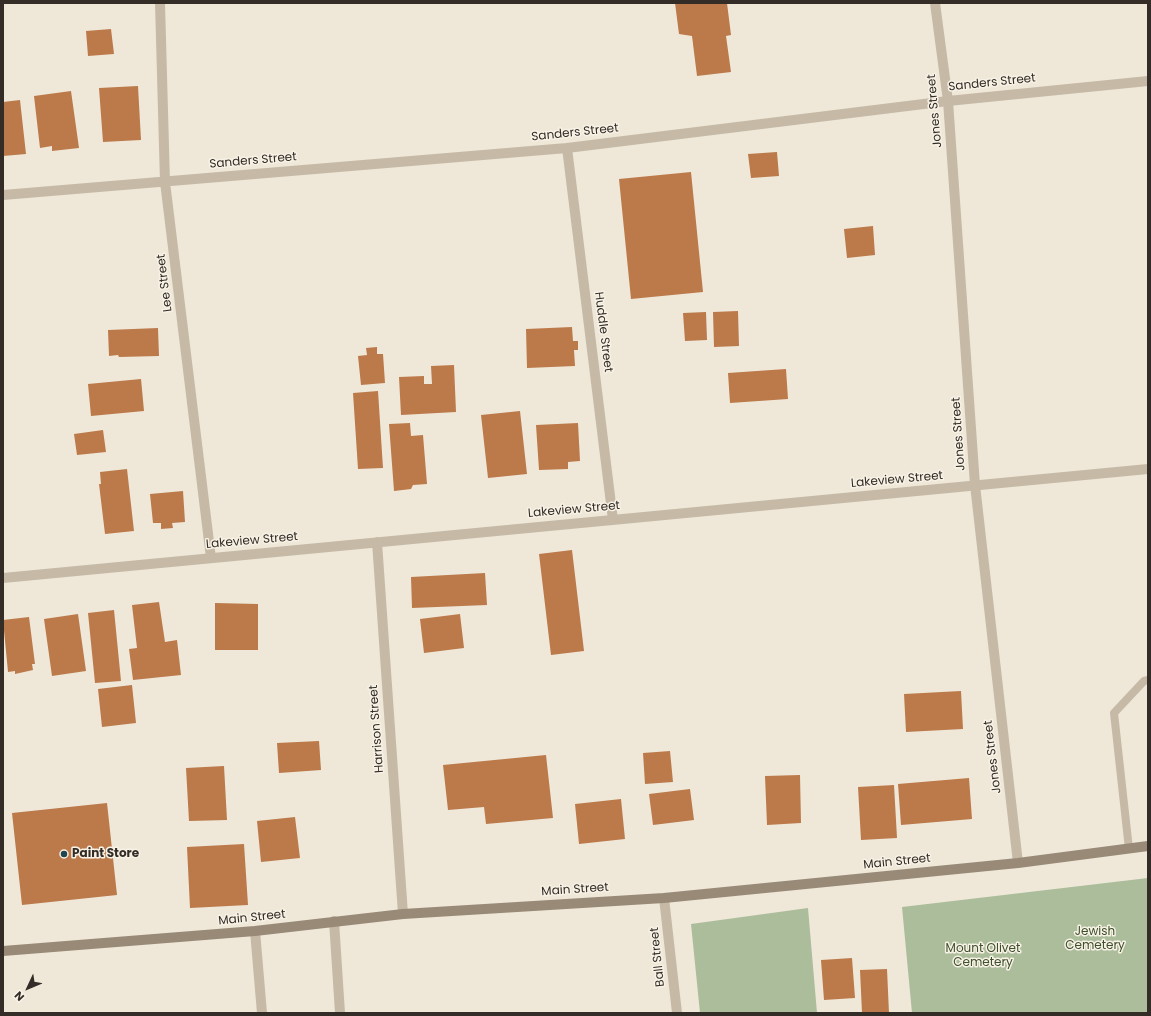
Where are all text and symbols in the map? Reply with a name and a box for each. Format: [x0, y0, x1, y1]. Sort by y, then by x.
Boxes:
street label: Sanders Street [948, 71, 1036, 95]
street label: Jones Street [925, 74, 945, 148]
street label: Sanders Street [531, 121, 619, 145]
street label: Sanders Street [209, 150, 297, 172]
street label: Lee Street [154, 253, 176, 313]
street label: Huddle Street [591, 291, 615, 373]
street label: Jones Street [949, 397, 969, 471]
street label: Lakeview Street [850, 469, 944, 491]
street label: Lakeview Street [527, 499, 621, 521]
street label: Lakeview Street [205, 530, 299, 552]
street label: Harrison Street [367, 684, 387, 774]
street label: Jones Street [981, 720, 1005, 794]
place label: Paint Store [72, 847, 139, 861]
marker: Paint Store [59, 849, 69, 859]
street label: Main Street [863, 851, 931, 873]
street label: Main Street [541, 880, 609, 900]
street label: Main Street [218, 907, 286, 929]
park label: Jewish Cemetery [1065, 925, 1125, 953]
street label: Ball Street [648, 927, 668, 987]
park label: Mount Olivet Cemetery [946, 942, 1020, 970]
north arrow [8, 968, 48, 1008]
text: N [11, 988, 28, 1005]

